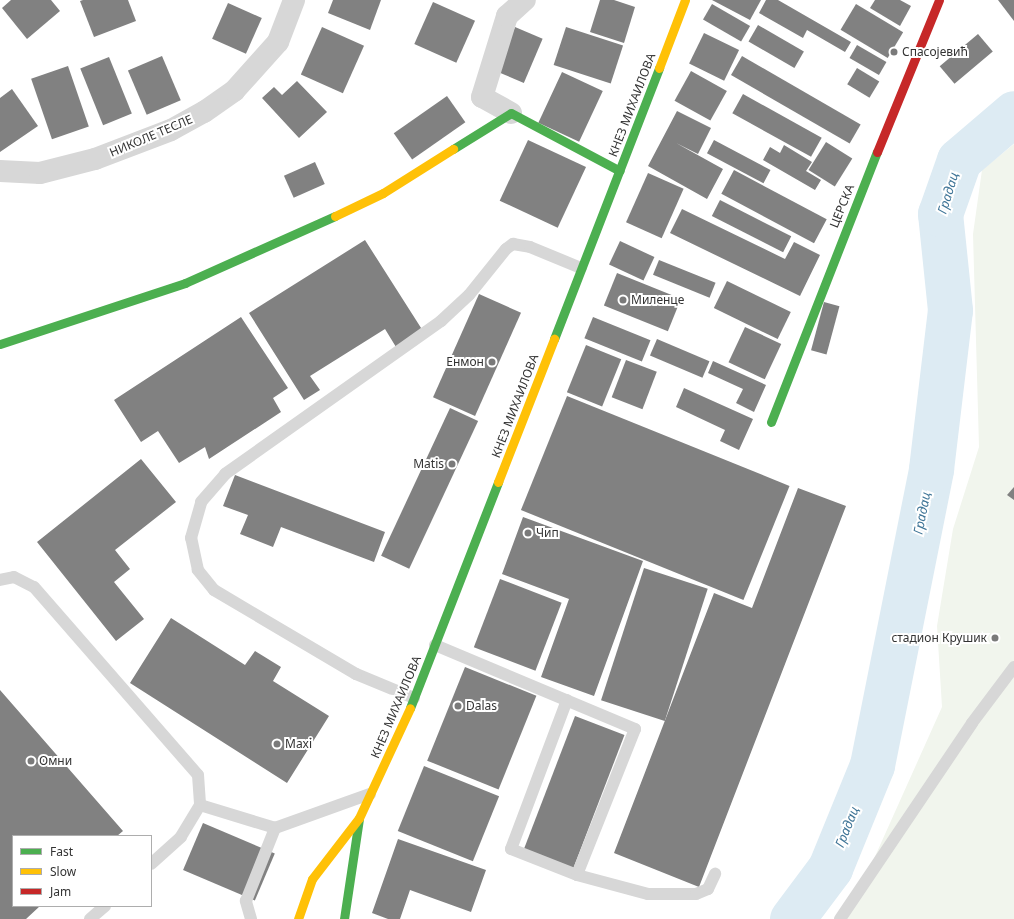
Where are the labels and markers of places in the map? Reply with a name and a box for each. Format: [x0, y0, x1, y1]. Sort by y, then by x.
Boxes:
place label: Спасојевић [902, 45, 968, 59]
marker: Спасојевић [889, 47, 899, 57]
place label: Миленце [631, 293, 684, 307]
marker: Миленце [618, 295, 628, 305]
place label: Енмон [446, 355, 484, 369]
marker: Енмон [487, 357, 497, 367]
place label: Matis [413, 457, 444, 471]
marker: Matis [447, 459, 457, 469]
place label: Чип [536, 526, 559, 540]
marker: Чип [523, 528, 533, 538]
place label: стадион Крушик [891, 631, 987, 645]
marker: стадион Крушик [990, 633, 1000, 643]
place label: Dalas [466, 699, 497, 713]
marker: Dalas [453, 701, 463, 711]
place label: Maxi [285, 737, 312, 751]
marker: Maxi [272, 739, 282, 749]
place label: Омни [39, 754, 72, 768]
marker: Омни [26, 756, 36, 766]

